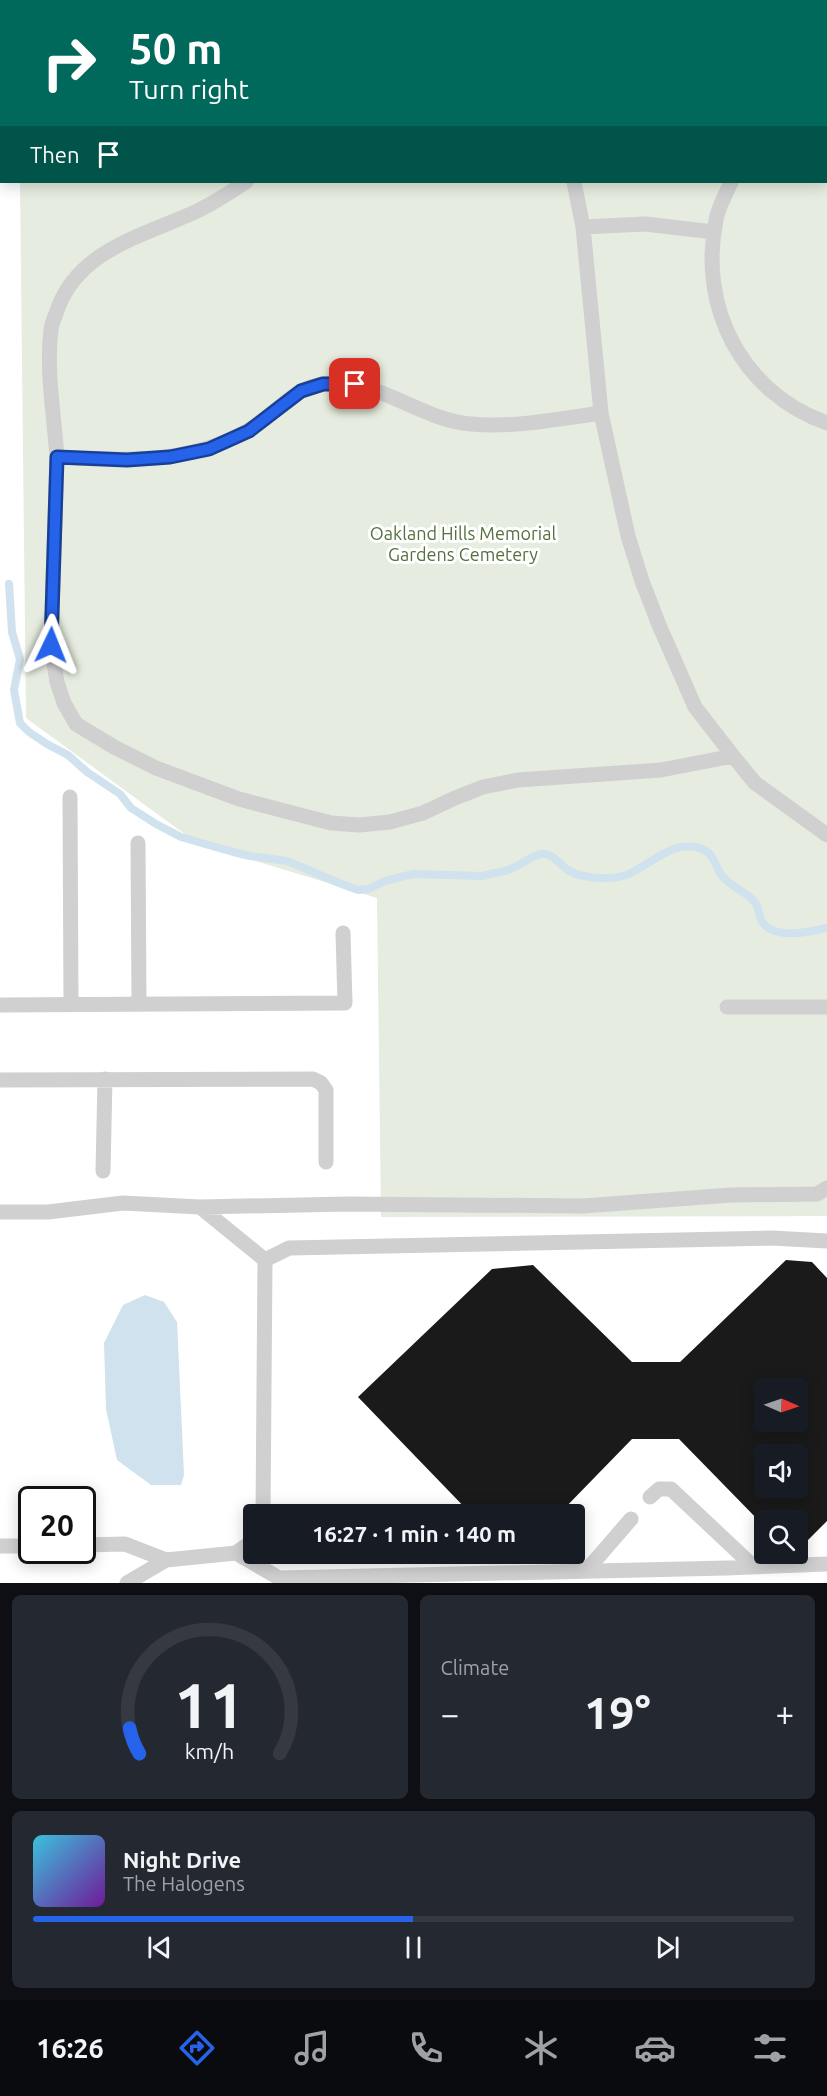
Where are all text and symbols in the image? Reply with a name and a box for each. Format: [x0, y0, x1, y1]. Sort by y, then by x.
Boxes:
icon: right [30, 24, 108, 102]
text: 50 m [129, 25, 223, 72]
text: Turn right [129, 74, 249, 104]
icon: arrive [92, 138, 125, 171]
text: Then [30, 142, 80, 167]
pin [329, 358, 380, 409]
icon: arrive [338, 367, 371, 400]
park label: Oakland Hills Memorial Gardens Cemetery [370, 523, 556, 564]
position arrow [19, 613, 83, 677]
north arrow [754, 1378, 808, 1432]
map controls [754, 1378, 808, 1564]
button: sound [754, 1444, 808, 1498]
speed limit sign: 20 [18, 1486, 96, 1564]
button: search [754, 1510, 808, 1564]
text: 16:27 · 1 min · 140 m [312, 1521, 516, 1546]
text: Climate [441, 1656, 509, 1679]
text: 11 [175, 1670, 245, 1740]
text: 19° [584, 1687, 651, 1738]
text: − [441, 1695, 459, 1732]
text: + [775, 1695, 794, 1732]
text: km/h [185, 1739, 234, 1763]
text: Night Drive [123, 1847, 241, 1872]
text: The Halogens [123, 1872, 245, 1895]
icon: previous [143, 1931, 176, 1964]
icon: pause [397, 1931, 430, 1964]
icon: next [651, 1931, 684, 1964]
icon: directions [176, 2027, 218, 2069]
icon: music [291, 2027, 333, 2069]
icon: phone [405, 2027, 447, 2069]
icon: climate [520, 2027, 562, 2069]
icon: car [634, 2027, 676, 2069]
icon: filters [749, 2027, 791, 2069]
text: 16:26 [36, 2033, 104, 2063]

